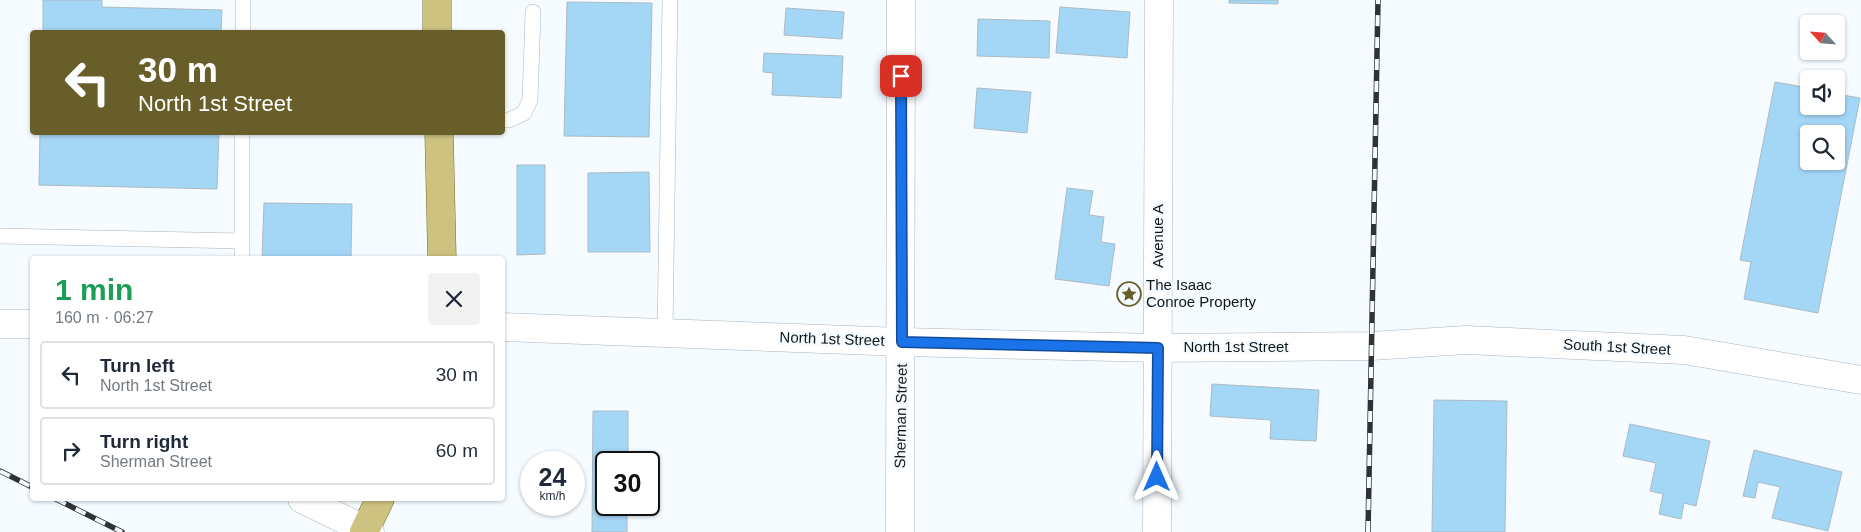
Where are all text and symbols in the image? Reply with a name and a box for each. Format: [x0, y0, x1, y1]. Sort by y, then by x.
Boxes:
north arrow [1800, 15, 1845, 60]
map controls [1800, 15, 1845, 170]
icon: left [55, 50, 120, 115]
text: 30 m [138, 50, 218, 89]
pin [880, 55, 922, 97]
icon: arrive [887, 62, 915, 90]
button: sound [1800, 70, 1845, 115]
text: North 1st Street [138, 91, 292, 116]
button: search [1800, 125, 1845, 170]
street label: Avenue A [1149, 204, 1166, 268]
text: 1 min [55, 273, 133, 306]
button: close [428, 273, 480, 325]
place label: The Isaac Conroe Property [1146, 276, 1257, 310]
place icon: The Isaac Conroe Property [1116, 281, 1142, 307]
text: 160 m · 06:27 [55, 309, 154, 326]
street label: North 1st Street [779, 328, 886, 349]
street label: South 1st Street [1563, 335, 1672, 358]
street label: North 1st Street [1183, 338, 1289, 355]
text: Turn left [100, 355, 175, 376]
icon: left [57, 361, 85, 389]
street label: Sherman Street [891, 362, 910, 469]
text: 30 m [436, 364, 478, 385]
text: North 1st Street [100, 377, 212, 394]
text: Turn right [100, 431, 188, 452]
icon: right [57, 437, 85, 465]
text: 60 m [436, 440, 478, 461]
position arrow [1130, 450, 1182, 502]
speed limit sign: 30 [595, 451, 660, 516]
text: Sherman Street [100, 453, 212, 470]
text: 24 [539, 463, 566, 491]
text: km/h [539, 489, 566, 503]

